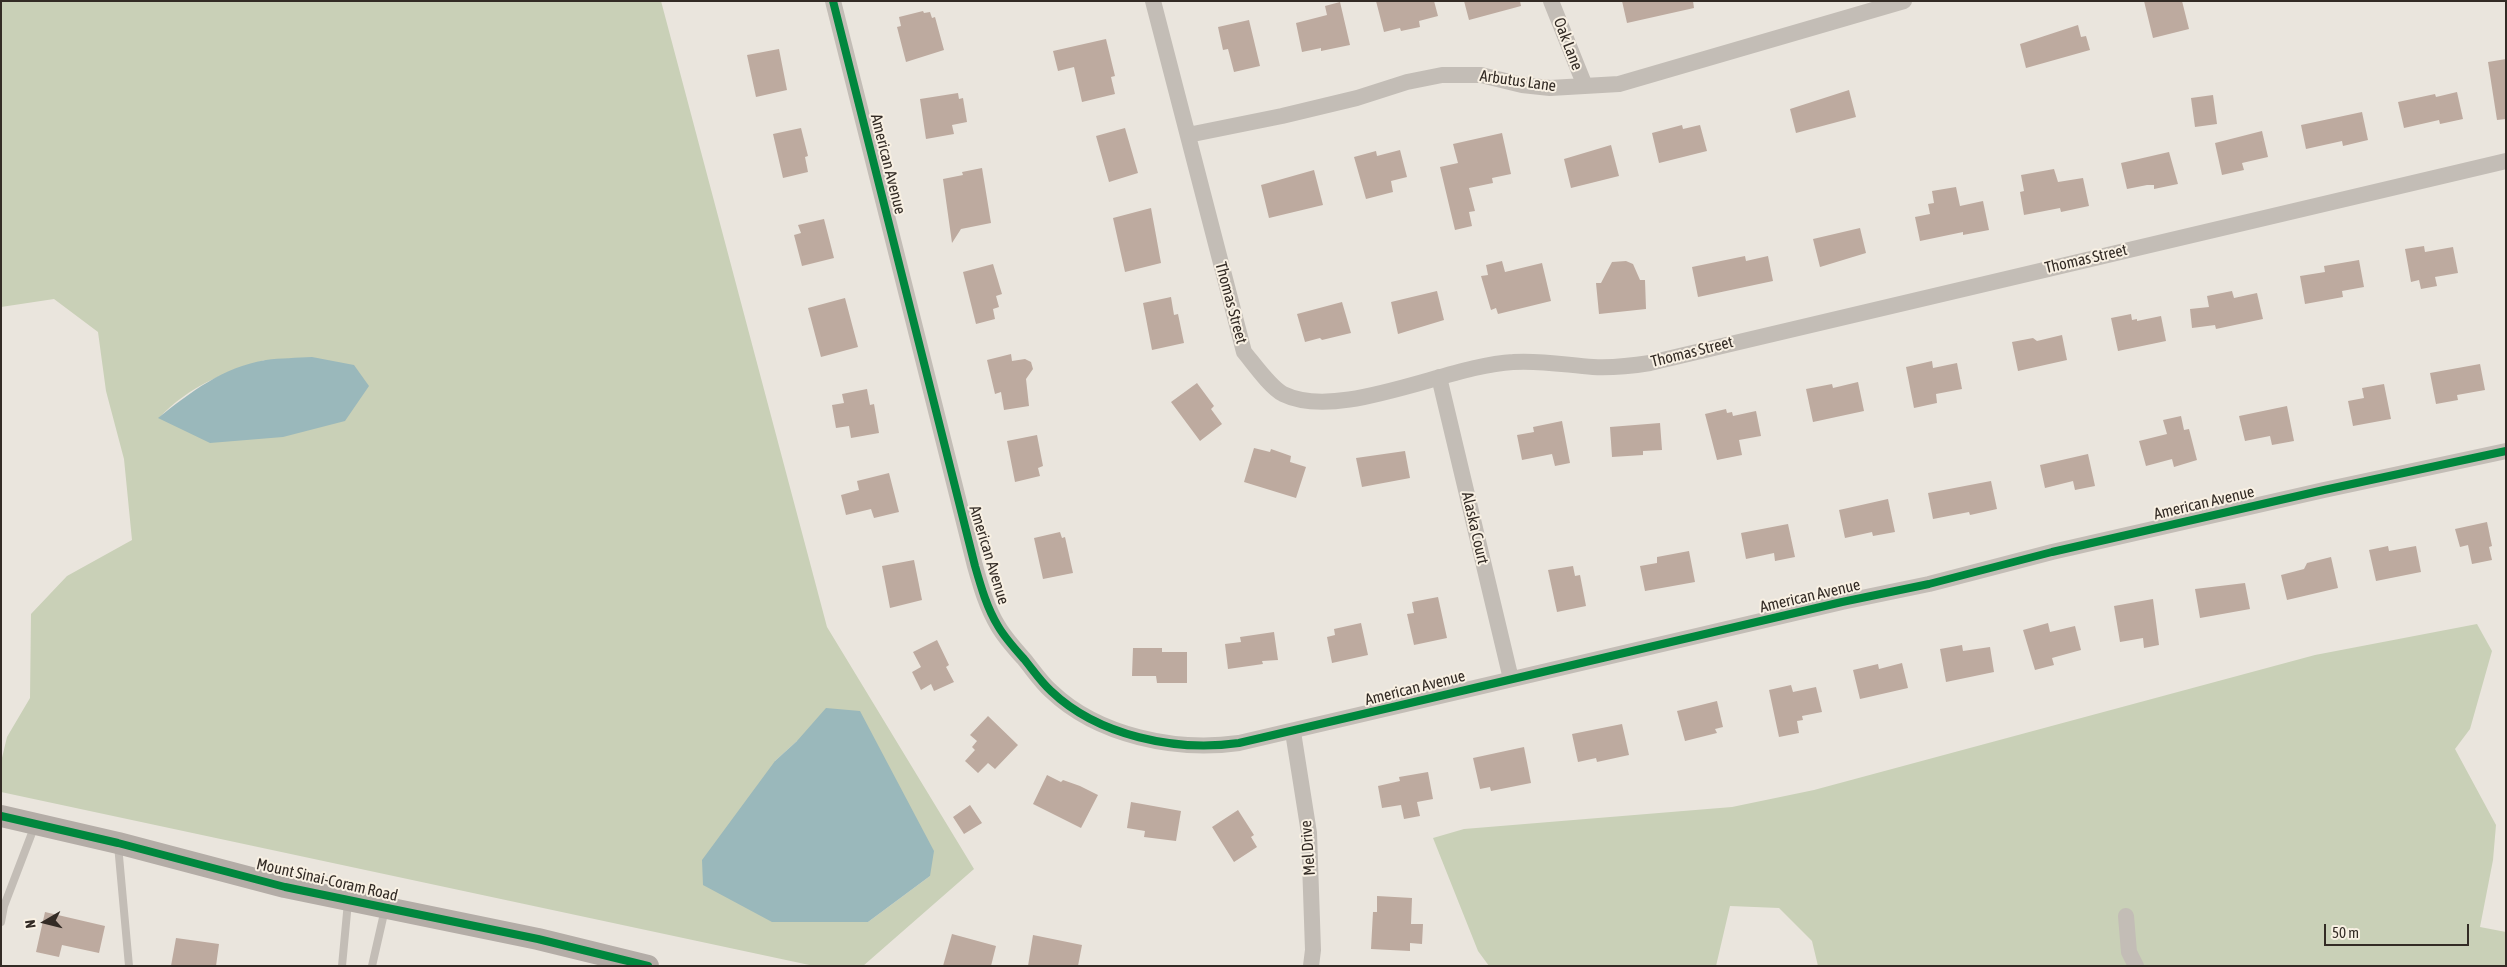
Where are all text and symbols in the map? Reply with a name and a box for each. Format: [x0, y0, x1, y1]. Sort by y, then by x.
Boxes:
street label: Oak Lane [1549, 15, 1587, 73]
street label: Arbutus Lane [1479, 66, 1557, 96]
street label: American Avenue [866, 112, 910, 216]
street label: Thomas Street [2043, 240, 2129, 278]
street label: Thomas Street [1211, 260, 1251, 346]
street label: Thomas Street [1649, 333, 1735, 371]
street label: American Avenue [2152, 482, 2256, 524]
street label: Alaska Court [1457, 490, 1493, 566]
street label: American Avenue [965, 503, 1013, 607]
street label: American Avenue [1758, 575, 1862, 617]
street label: American Avenue [1363, 666, 1467, 710]
street label: Mel Drive [1296, 820, 1320, 876]
street label: Mount Sinai-Coram Road [254, 854, 400, 906]
north arrow [20, 897, 70, 947]
scale bar [2327, 914, 2472, 946]
text: N [22, 919, 39, 929]
text: 50 m [2332, 924, 2359, 941]

